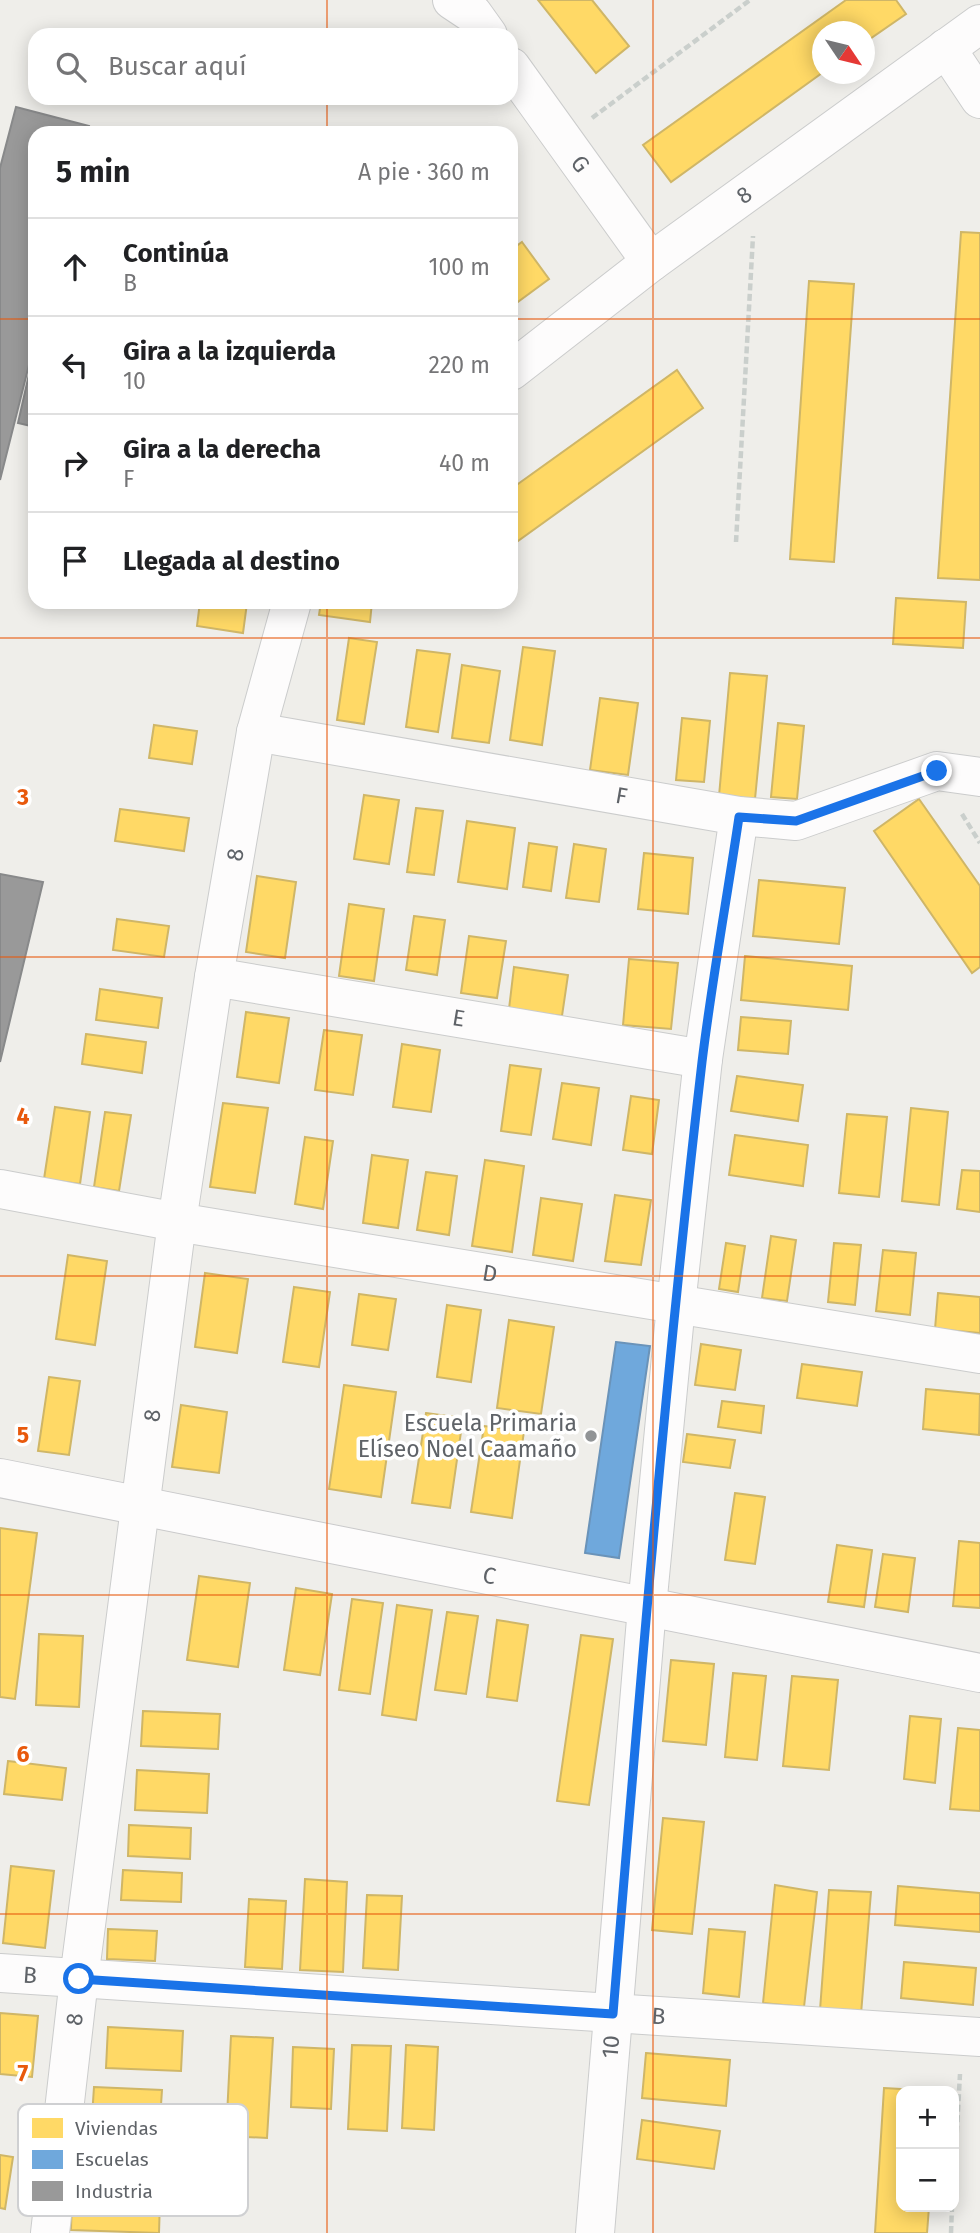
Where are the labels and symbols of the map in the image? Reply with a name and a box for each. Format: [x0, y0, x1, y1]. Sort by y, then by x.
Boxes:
north arrow [812, 21, 875, 84]
street label: G [565, 150, 596, 178]
street label: 8 [730, 180, 757, 210]
route end [921, 755, 952, 786]
street label: F [614, 781, 629, 810]
text: 3 [16, 783, 29, 811]
street label: 8 [220, 846, 250, 863]
street label: E [450, 1003, 467, 1033]
text: 4 [17, 1102, 30, 1130]
street label: D [480, 1258, 499, 1288]
street label: 8 [137, 1407, 167, 1423]
place label: Escuela Primaria Elíseo Noel Caamaño [358, 1409, 577, 1463]
text: 5 [17, 1421, 29, 1449]
marker: Escuela Primaria Elíseo Noel Caamaño [583, 1428, 599, 1444]
street label: C [480, 1560, 499, 1590]
text: 6 [17, 1740, 30, 1768]
street label: B [22, 1961, 38, 1989]
route start [63, 1963, 94, 1994]
street label: B [651, 2002, 666, 2030]
street label: 8 [60, 2011, 89, 2027]
street label: 10 [596, 2034, 625, 2059]
text: 7 [18, 2059, 29, 2087]
legend [18, 2104, 248, 2216]
text: Viviendas [75, 2117, 158, 2140]
text: Escuelas [75, 2148, 149, 2171]
text: Industria [75, 2180, 153, 2203]

